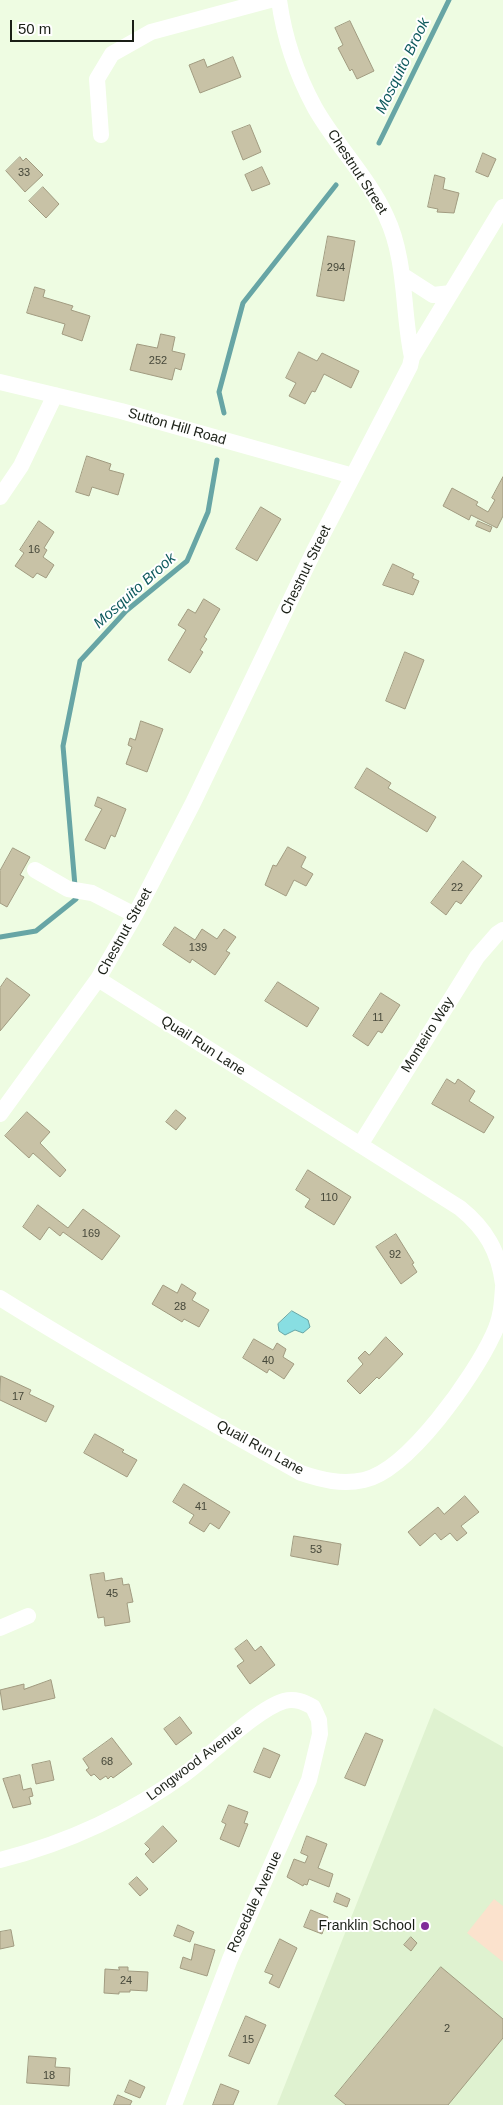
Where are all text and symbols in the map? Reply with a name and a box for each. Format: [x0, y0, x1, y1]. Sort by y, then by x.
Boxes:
scale bar [12, 10, 136, 42]
water label: Mosquito Brook [372, 15, 434, 117]
text: 50 m [18, 20, 51, 37]
street label: Chestnut Street [323, 127, 391, 217]
house number: 33 [18, 166, 30, 180]
house number: 294 [327, 261, 345, 275]
house number: 252 [149, 354, 167, 368]
street label: Sutton Hill Road [126, 405, 228, 449]
street label: Chestnut Street [277, 523, 335, 617]
house number: 16 [28, 543, 40, 557]
water label: Mosquito Brook [90, 549, 180, 633]
house number: 22 [451, 881, 463, 895]
street label: Chestnut Street [94, 885, 156, 979]
house number: 139 [189, 941, 207, 955]
street label: Monteiro Way [398, 994, 458, 1076]
house number: 11 [372, 1011, 384, 1025]
street label: Quail Run Lane [158, 1012, 248, 1080]
house number: 110 [320, 1191, 338, 1205]
house number: 169 [82, 1227, 100, 1241]
house number: 92 [389, 1248, 401, 1262]
house number: 28 [174, 1300, 186, 1314]
house number: 40 [262, 1354, 274, 1368]
house number: 17 [12, 1390, 24, 1404]
street label: Quail Run Lane [213, 1417, 307, 1479]
house number: 41 [195, 1500, 207, 1514]
house number: 53 [310, 1543, 322, 1557]
house number: 45 [106, 1587, 118, 1601]
street label: Longwood Avenue [144, 1721, 246, 1805]
house number: 68 [101, 1755, 113, 1769]
street label: Rosedale Avenue [224, 1848, 286, 1956]
place label: Franklin School [319, 1918, 415, 1934]
marker: Franklin School [419, 1920, 431, 1932]
house number: 24 [120, 1974, 132, 1988]
house number: 2 [444, 2022, 450, 2036]
house number: 15 [242, 2033, 254, 2047]
house number: 18 [43, 2069, 55, 2083]

